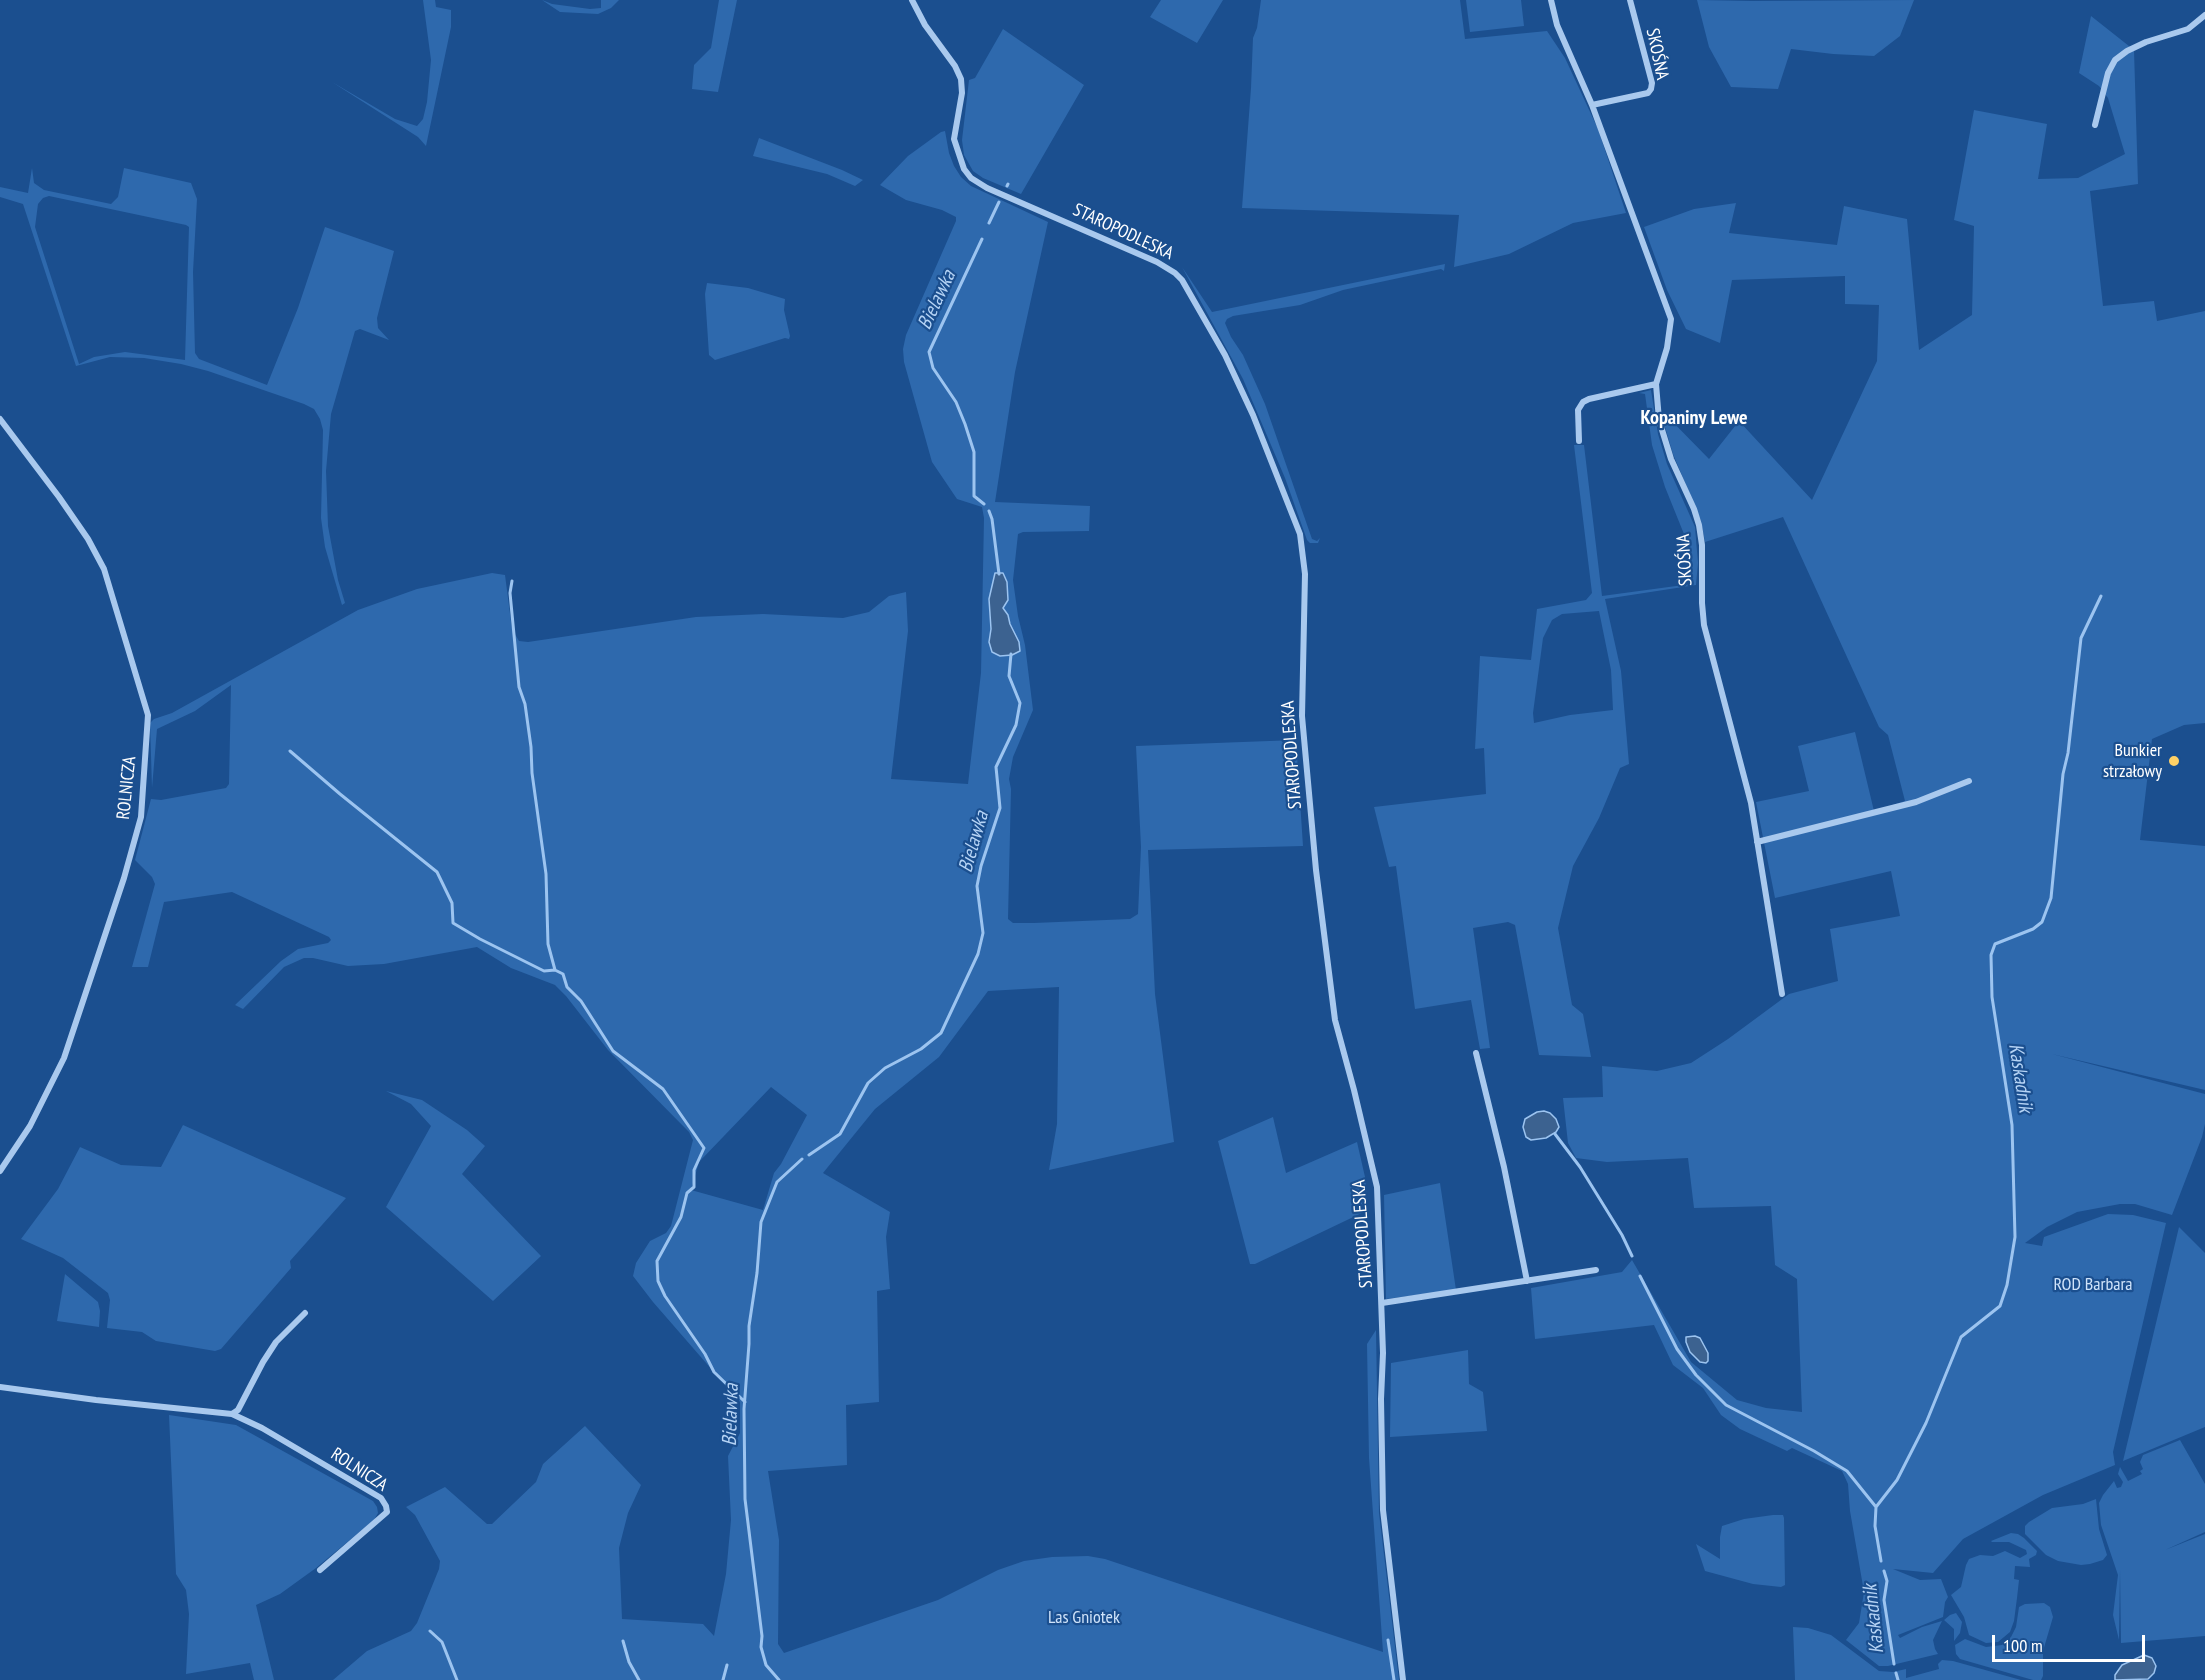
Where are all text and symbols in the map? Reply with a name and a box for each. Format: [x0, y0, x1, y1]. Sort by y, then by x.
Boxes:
street label: SKOŚNA [1641, 26, 1673, 82]
street label: STAROPODLESKA [1069, 199, 1177, 265]
water label: Bielawka [913, 267, 961, 333]
district label: Kopaniny Lewe [1640, 406, 1748, 430]
street label: SKOŚNA [1673, 533, 1697, 587]
street label: STAROPODLESKA [1277, 700, 1307, 810]
place label: Bunkier strzałowy [2103, 740, 2162, 783]
marker: Bunkier strzałowy [2167, 754, 2181, 768]
street label: ROLNICZA [113, 755, 141, 821]
water label: Bielawka [954, 809, 994, 875]
water label: Kaskadnik [2003, 1042, 2037, 1114]
street label: STAROPODLESKA [1348, 1179, 1378, 1289]
park label: ROD Barbara [2053, 1274, 2133, 1296]
water label: Bielawka [718, 1383, 744, 1447]
street label: ROLNICZA [327, 1444, 391, 1496]
water label: Kaskadnik [1858, 1583, 1890, 1655]
park label: Las Gniotek [1048, 1607, 1120, 1629]
scale bar [1995, 1623, 2148, 1661]
text: 100 m [2003, 1634, 2043, 1657]

